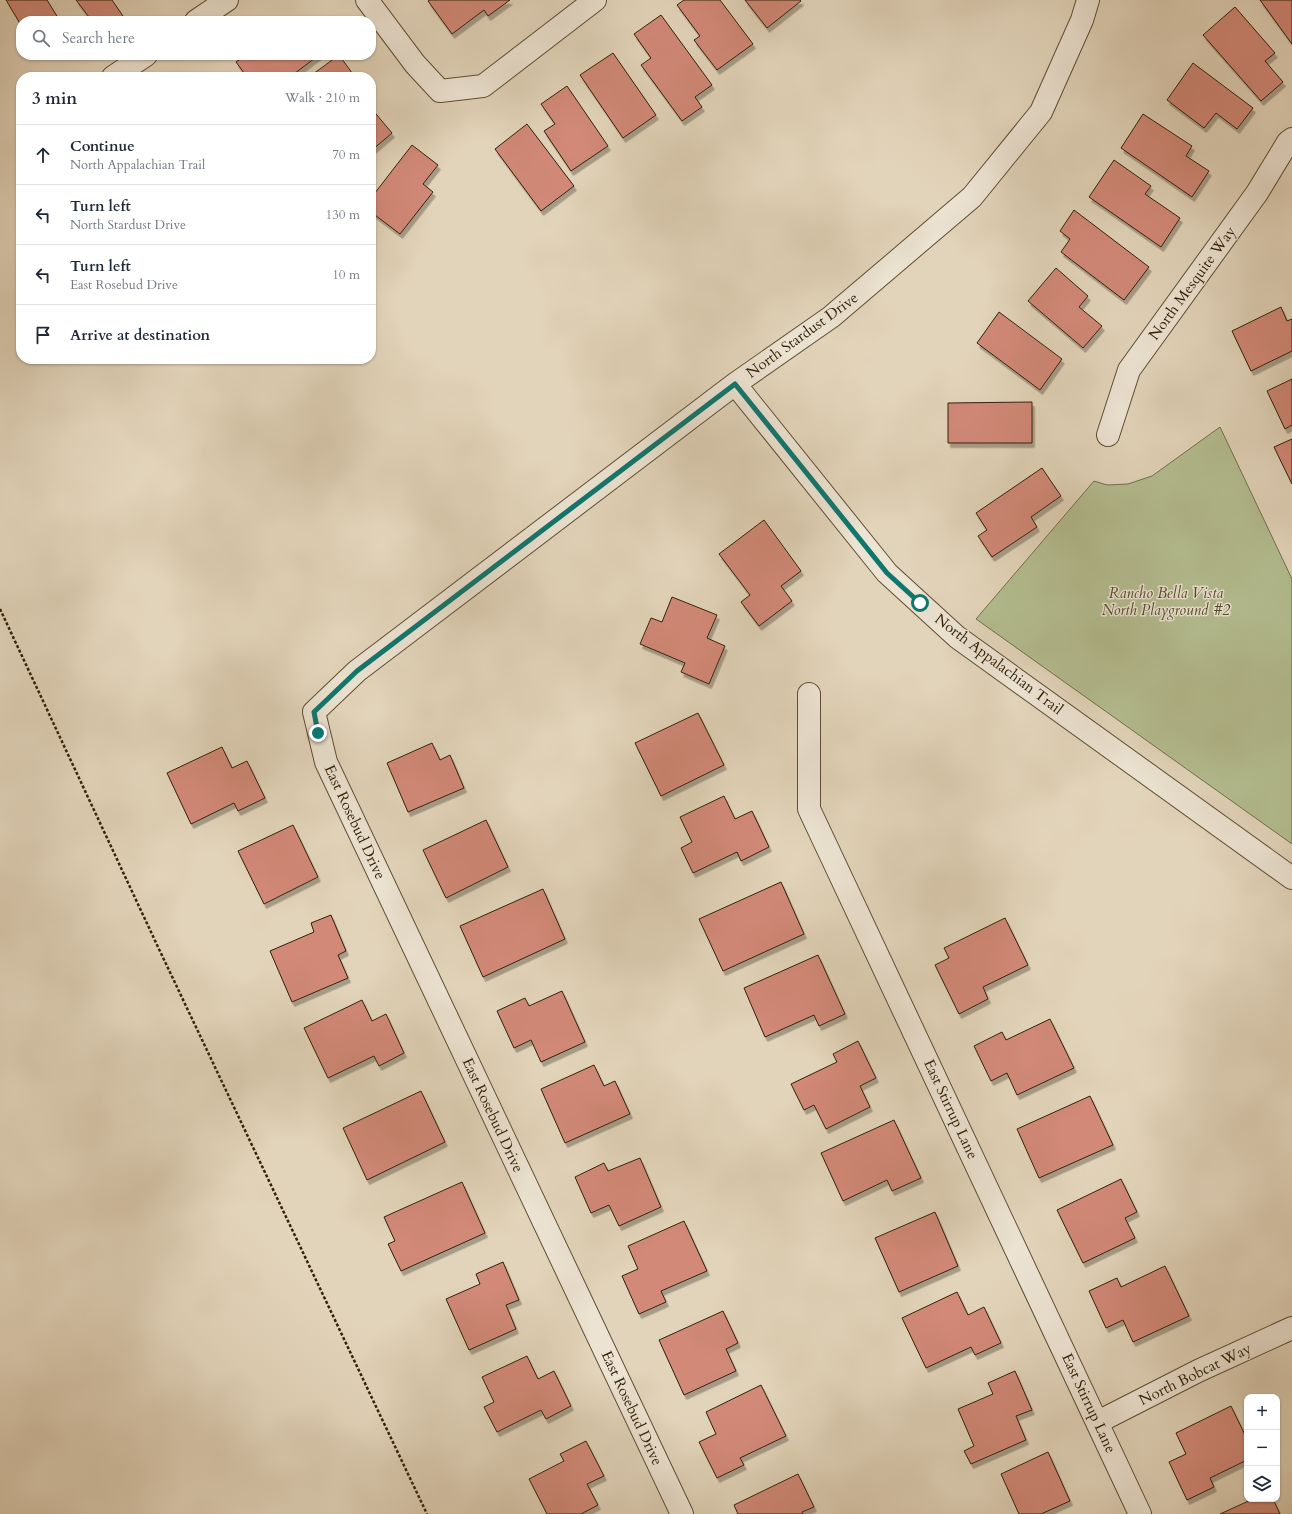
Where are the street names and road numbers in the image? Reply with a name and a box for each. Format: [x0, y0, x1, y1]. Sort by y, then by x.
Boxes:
street label: North Mesquite Way [1144, 222, 1240, 344]
street label: North Stardust Drive [742, 287, 862, 382]
street label: North Appalachian Trail [931, 609, 1068, 719]
street label: East Rosebud Drive [320, 761, 390, 883]
street label: East Rosebud Drive [458, 1054, 528, 1176]
street label: East Stirrup Lane [919, 1056, 983, 1162]
street label: North Bobcat Way [1135, 1338, 1255, 1410]
street label: East Rosebud Drive [597, 1347, 667, 1469]
street label: East Stirrup Lane [1057, 1350, 1121, 1456]

